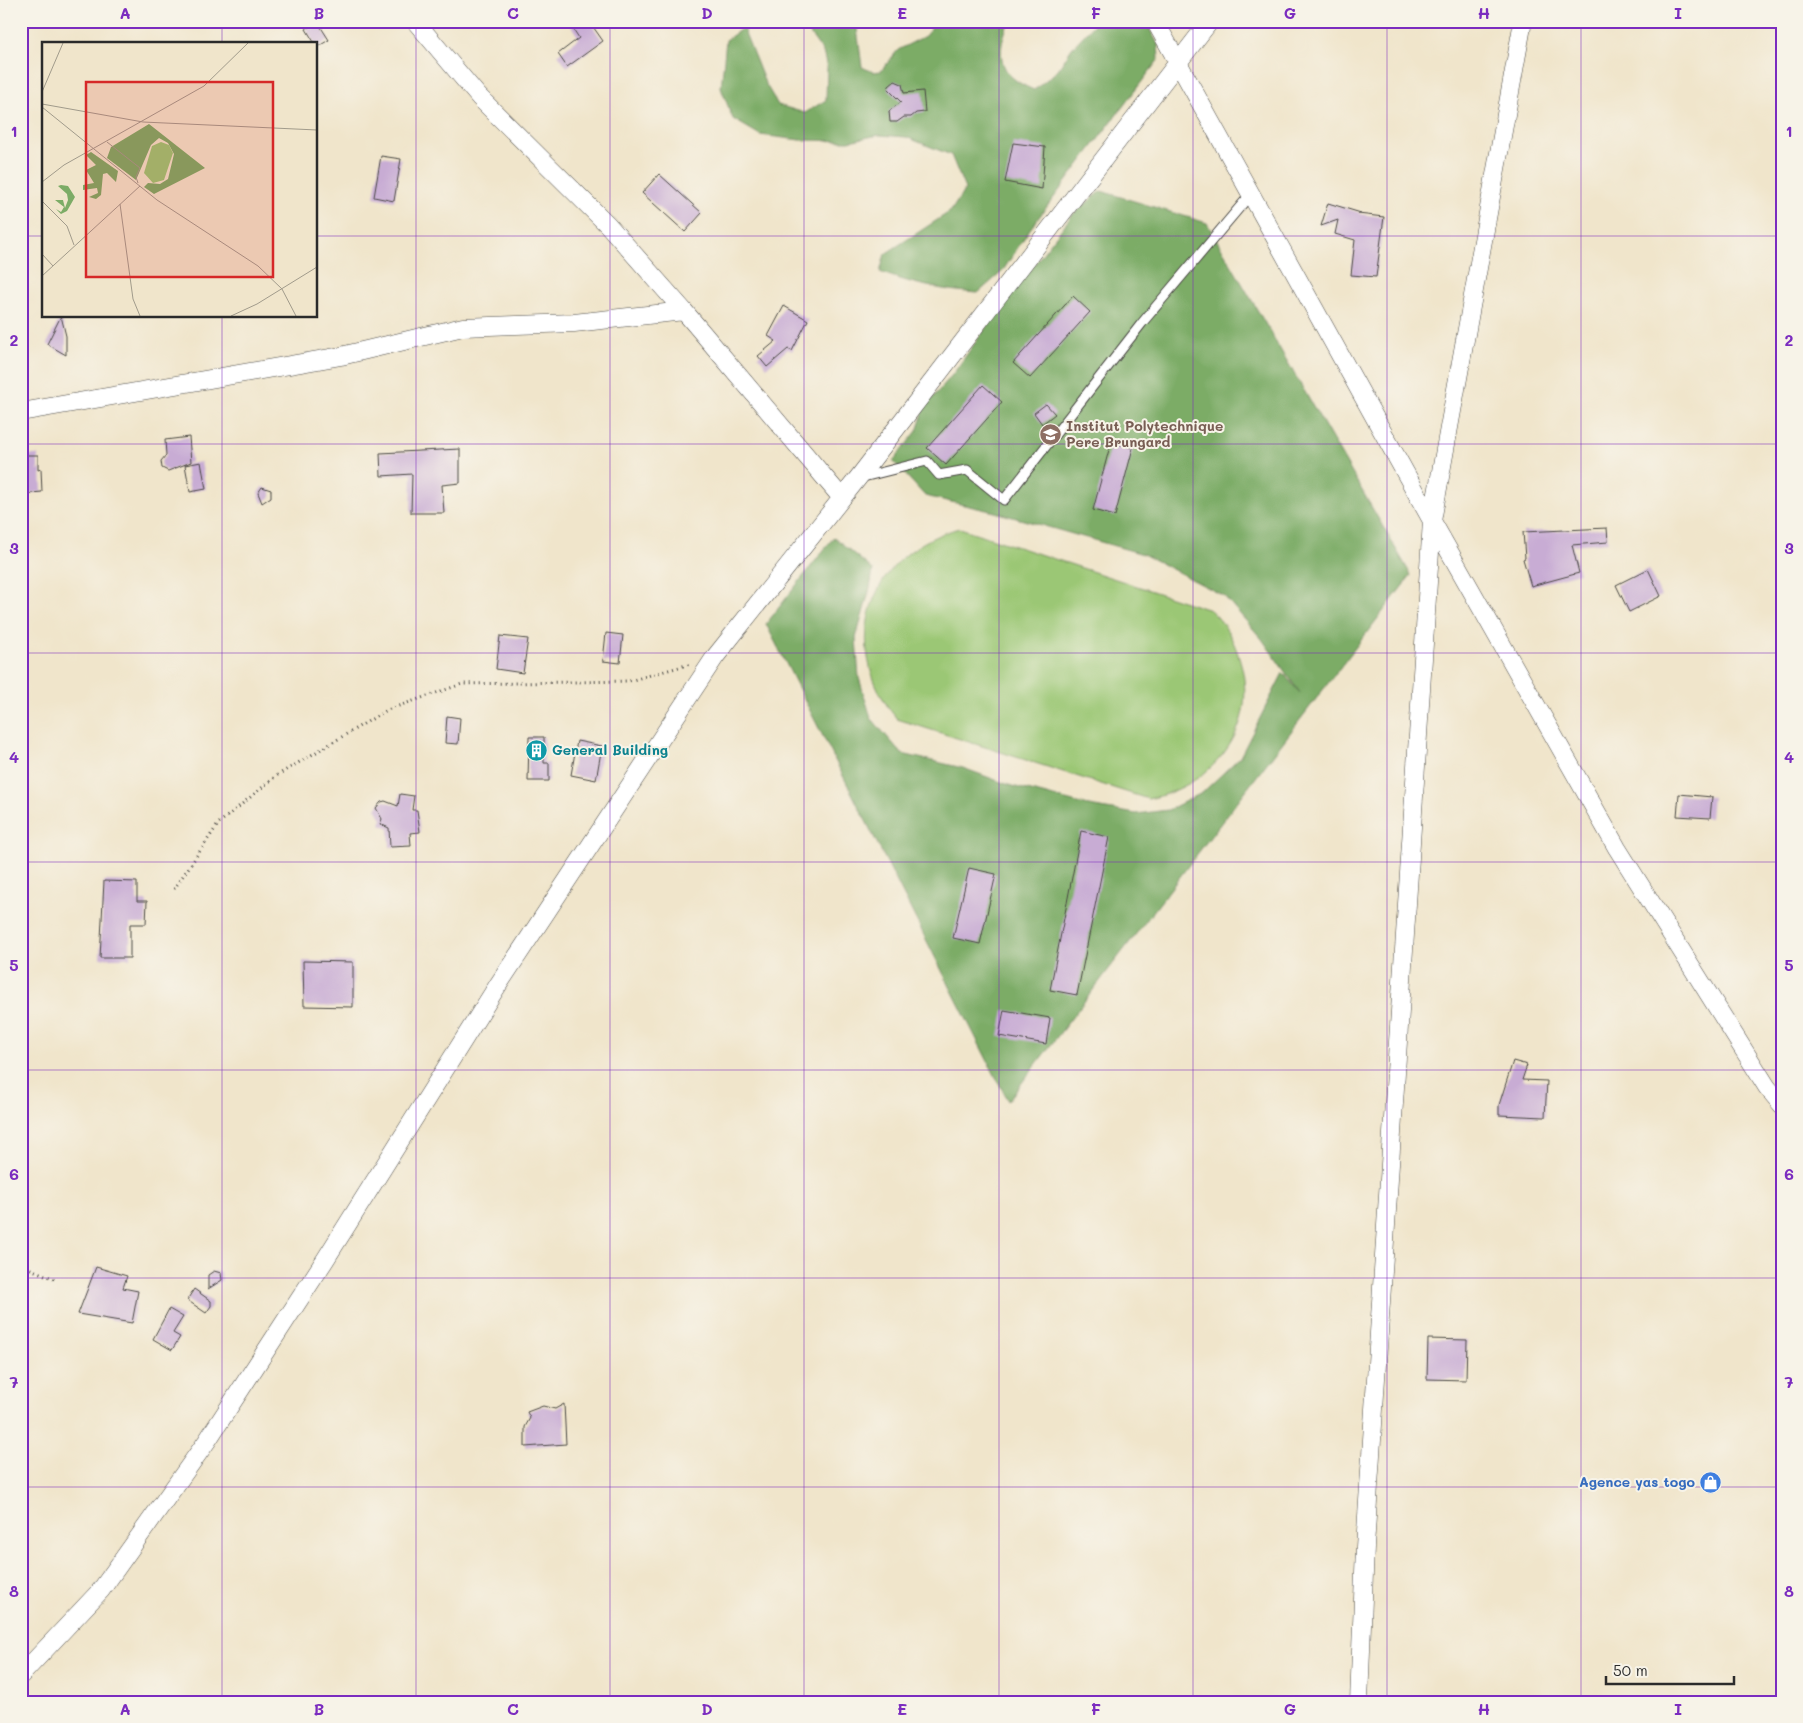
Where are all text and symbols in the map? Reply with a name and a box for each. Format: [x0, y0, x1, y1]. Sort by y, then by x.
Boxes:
text: A [119, 2, 131, 23]
text: B [314, 2, 324, 23]
text: C [507, 2, 519, 23]
text: D [701, 2, 713, 23]
text: E [897, 2, 907, 23]
text: F [1091, 2, 1101, 23]
text: G [1284, 2, 1296, 23]
text: H [1478, 2, 1490, 23]
text: I [1674, 2, 1682, 23]
inset map [42, 42, 318, 318]
text: 1 [10, 120, 18, 141]
text: 1 [1785, 120, 1793, 141]
text: 2 [10, 329, 19, 350]
text: 2 [1785, 329, 1794, 350]
place label: Institut Polytechnique Pere Brungard [1066, 416, 1223, 451]
school or university icon: Institut Polytechnique Pere Brungard [1038, 422, 1062, 446]
text: 3 [9, 537, 19, 558]
text: 3 [1784, 537, 1794, 558]
building icon: General Building [524, 738, 548, 762]
place label: General Building [552, 740, 668, 759]
text: 4 [9, 746, 19, 767]
text: 4 [1784, 746, 1794, 767]
text: 5 [9, 954, 19, 975]
text: 5 [1784, 954, 1794, 975]
text: 6 [9, 1163, 19, 1184]
text: 6 [1784, 1163, 1794, 1184]
text: 7 [10, 1371, 19, 1392]
text: 7 [1785, 1371, 1794, 1392]
shop icon: Agence yas togo [1699, 1470, 1723, 1494]
place label: Agence yas togo [1579, 1472, 1695, 1491]
text: 8 [9, 1580, 19, 1601]
text: 8 [1784, 1580, 1794, 1601]
scale bar [1606, 1653, 1733, 1685]
text: 50 m [1613, 1660, 1648, 1680]
text: A [119, 1698, 131, 1719]
text: B [314, 1698, 324, 1719]
text: C [507, 1698, 519, 1719]
text: D [701, 1698, 713, 1719]
text: E [897, 1698, 907, 1719]
text: F [1091, 1698, 1101, 1719]
text: G [1284, 1698, 1296, 1719]
text: H [1478, 1698, 1490, 1719]
text: I [1674, 1698, 1682, 1719]

